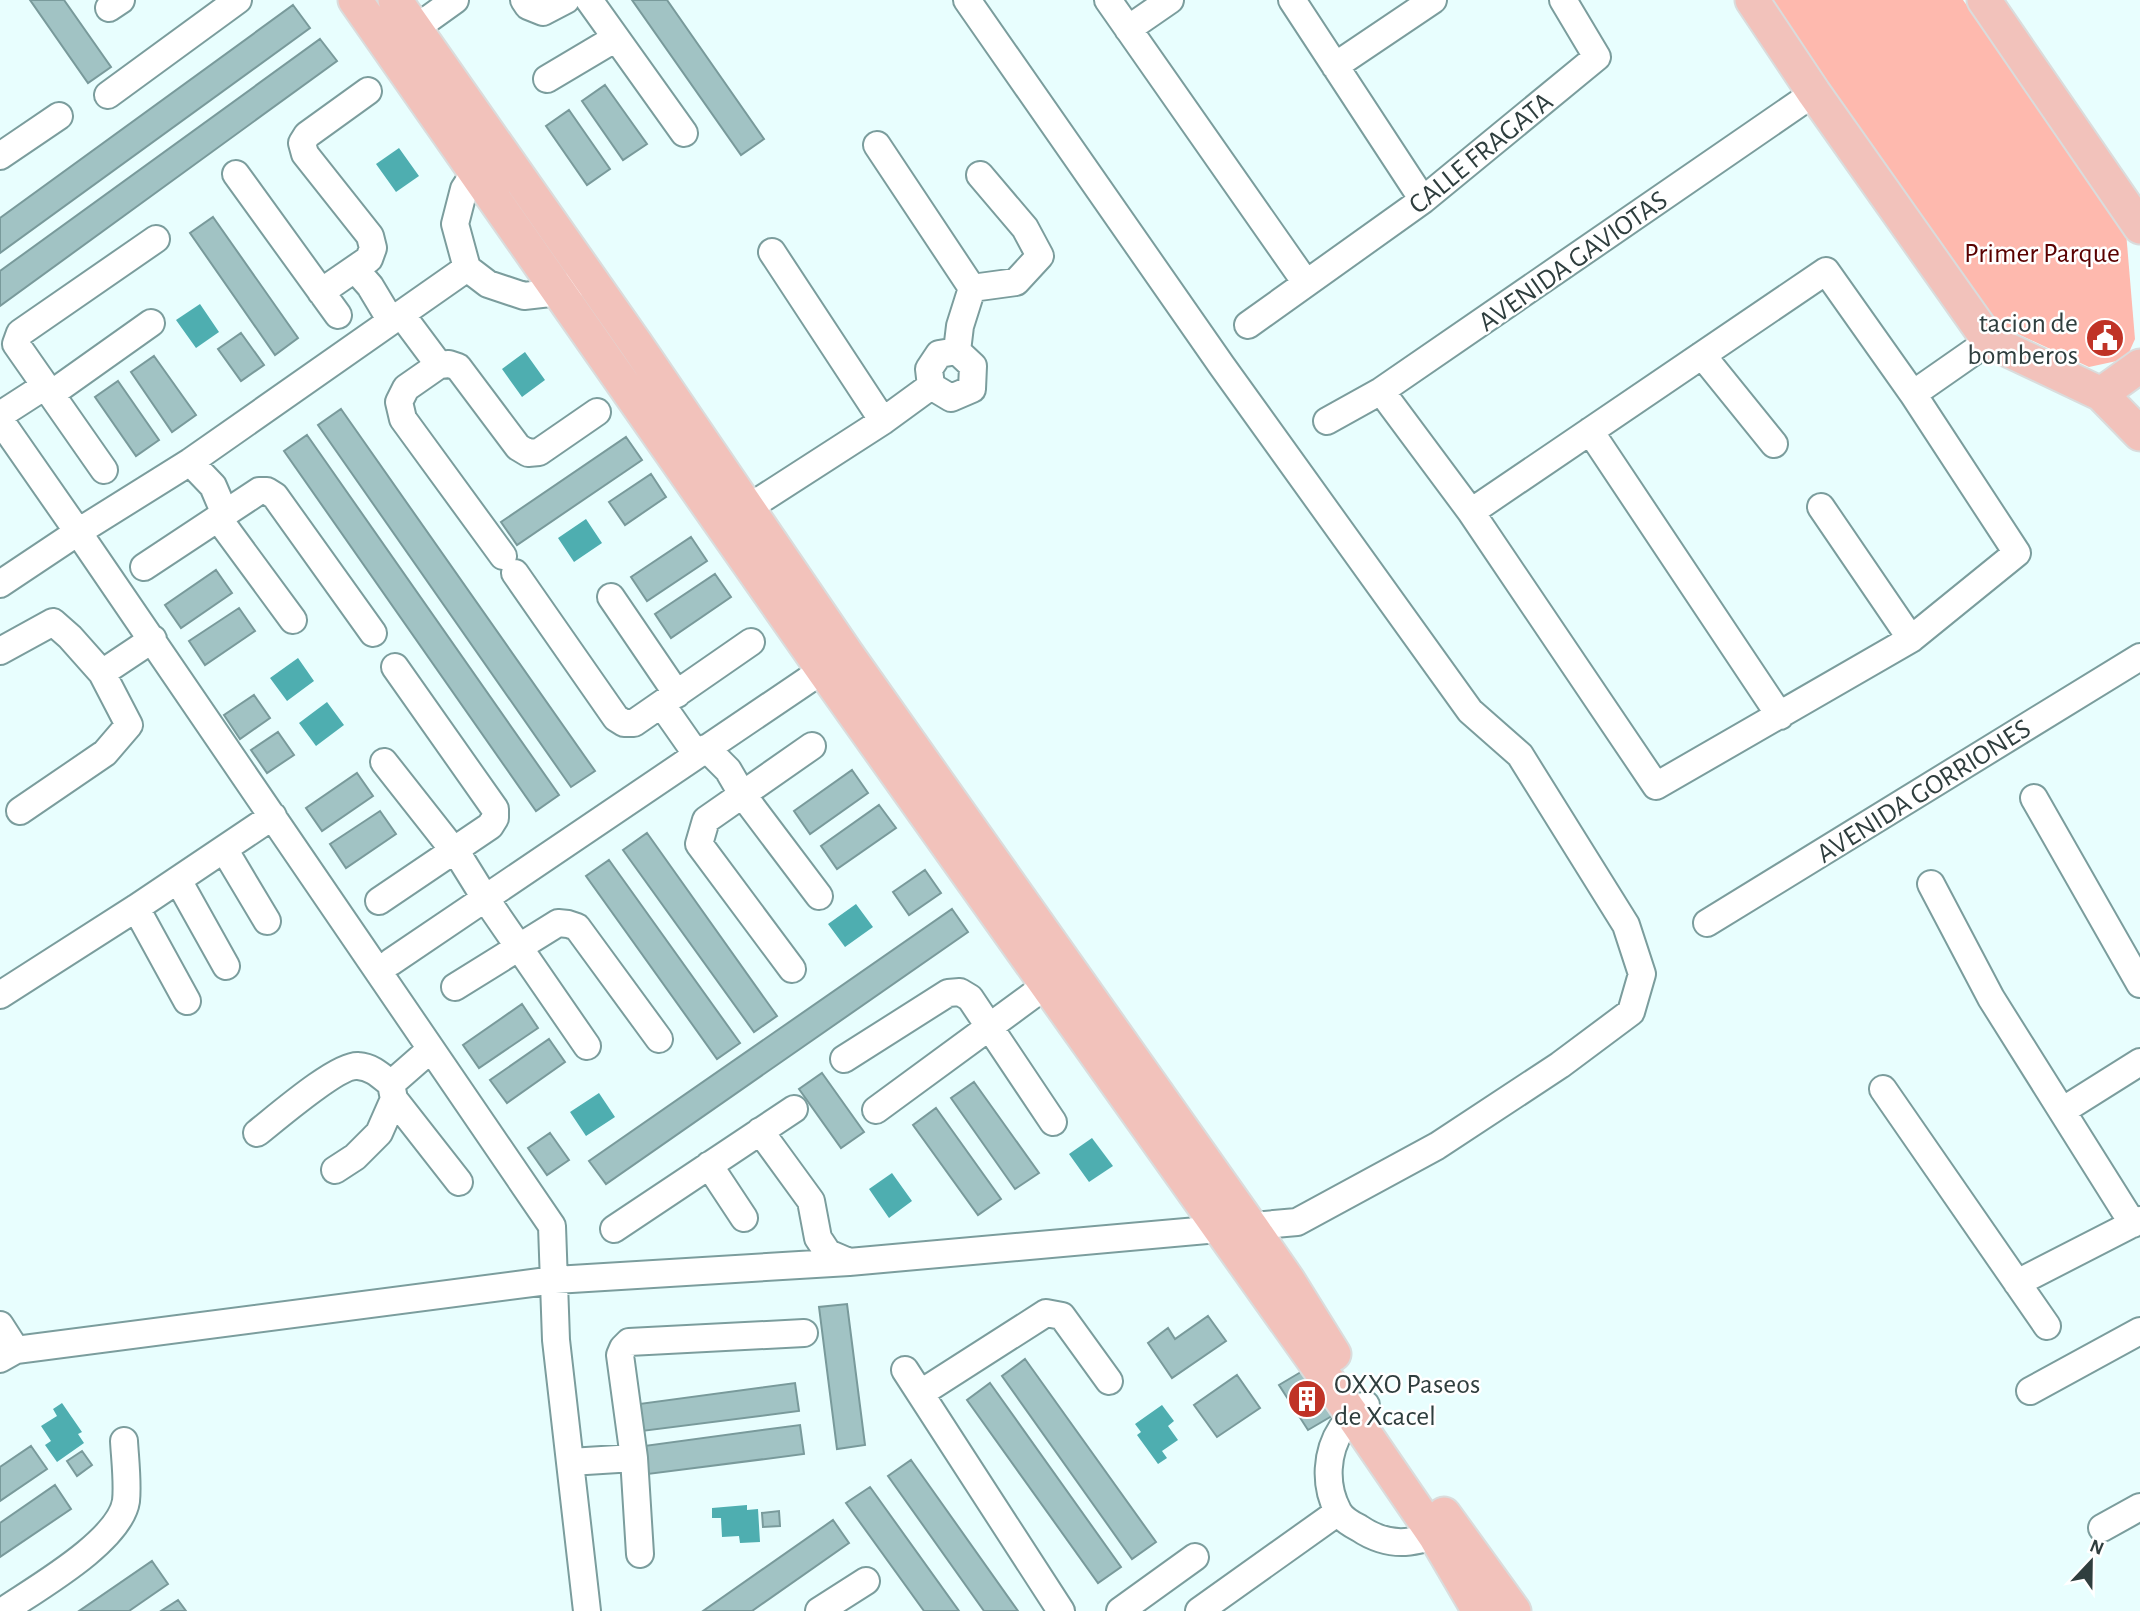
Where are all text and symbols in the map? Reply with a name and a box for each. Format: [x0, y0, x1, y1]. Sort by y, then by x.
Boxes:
street label: CALLE FRAGATA [1404, 87, 1558, 220]
street label: AVENIDA GAVIOTAS [1474, 186, 1673, 337]
park label: Primer Parque [1964, 240, 2120, 268]
place label: tacion de bomberos [1967, 310, 2078, 370]
public building icon: tacion de bomberos [2084, 317, 2126, 359]
street label: AVENIDA GORRIONES [1812, 715, 2036, 869]
place label: OXXO Paseos de Xcacel [1334, 1371, 1480, 1431]
building icon: OXXO Paseos de Xcacel [1286, 1378, 1328, 1420]
north arrow [2056, 1527, 2126, 1597]
text: N [2087, 1536, 2106, 1559]

